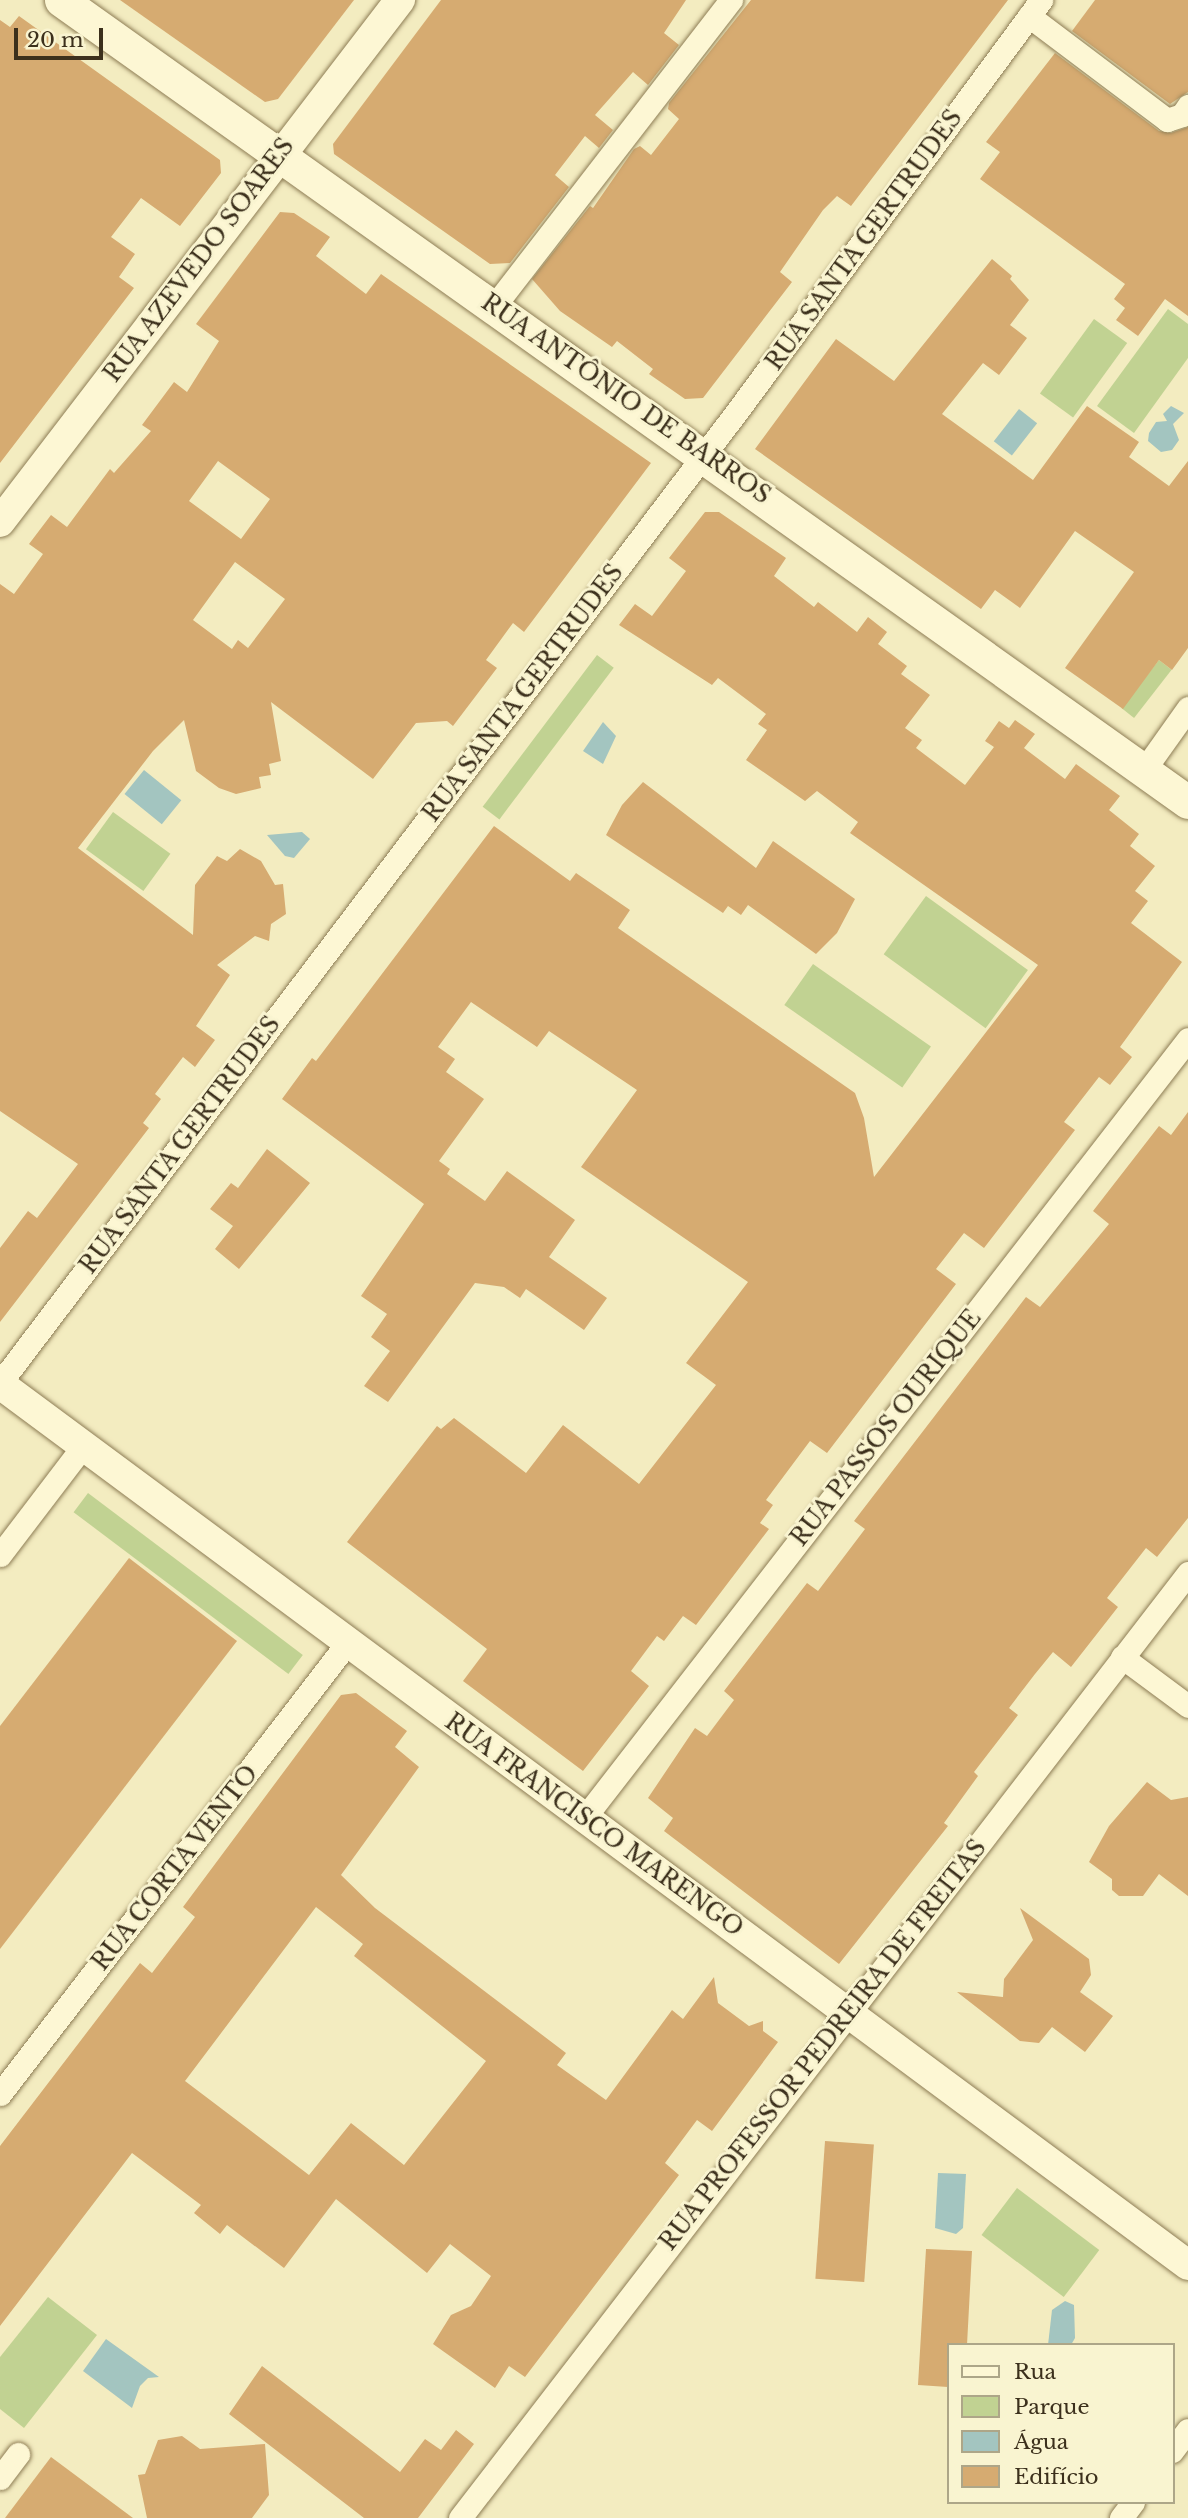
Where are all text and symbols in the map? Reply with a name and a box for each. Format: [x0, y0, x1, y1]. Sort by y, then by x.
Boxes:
scale bar [18, 14, 107, 58]
text: 20 m [27, 27, 84, 53]
street label: RUA SANTA GERTRUDES [760, 104, 968, 376]
street label: RUA AZEVEDO SOARES [98, 132, 300, 388]
street label: RUA ANTÔNIO DE BARROS [475, 288, 777, 510]
street label: RUA SANTA GERTRUDES [417, 558, 629, 828]
street label: RUA SANTA GERTRUDES [74, 1010, 286, 1280]
street label: RUA PASSOS OURIQUE [785, 1304, 987, 1552]
street label: RUA FRANCISCO MARENGO [439, 1707, 749, 1943]
street label: RUA CORTA VENTO [86, 1759, 264, 1977]
street label: RUA PROFESSOR PEDREIRA DE FREITAS [653, 1833, 993, 2257]
legend [946, 2343, 1174, 2504]
text: Rua [1014, 2359, 1056, 2385]
text: Parque [1014, 2394, 1089, 2420]
text: Água [1014, 2429, 1069, 2455]
text: Edifício [1014, 2464, 1099, 2490]

